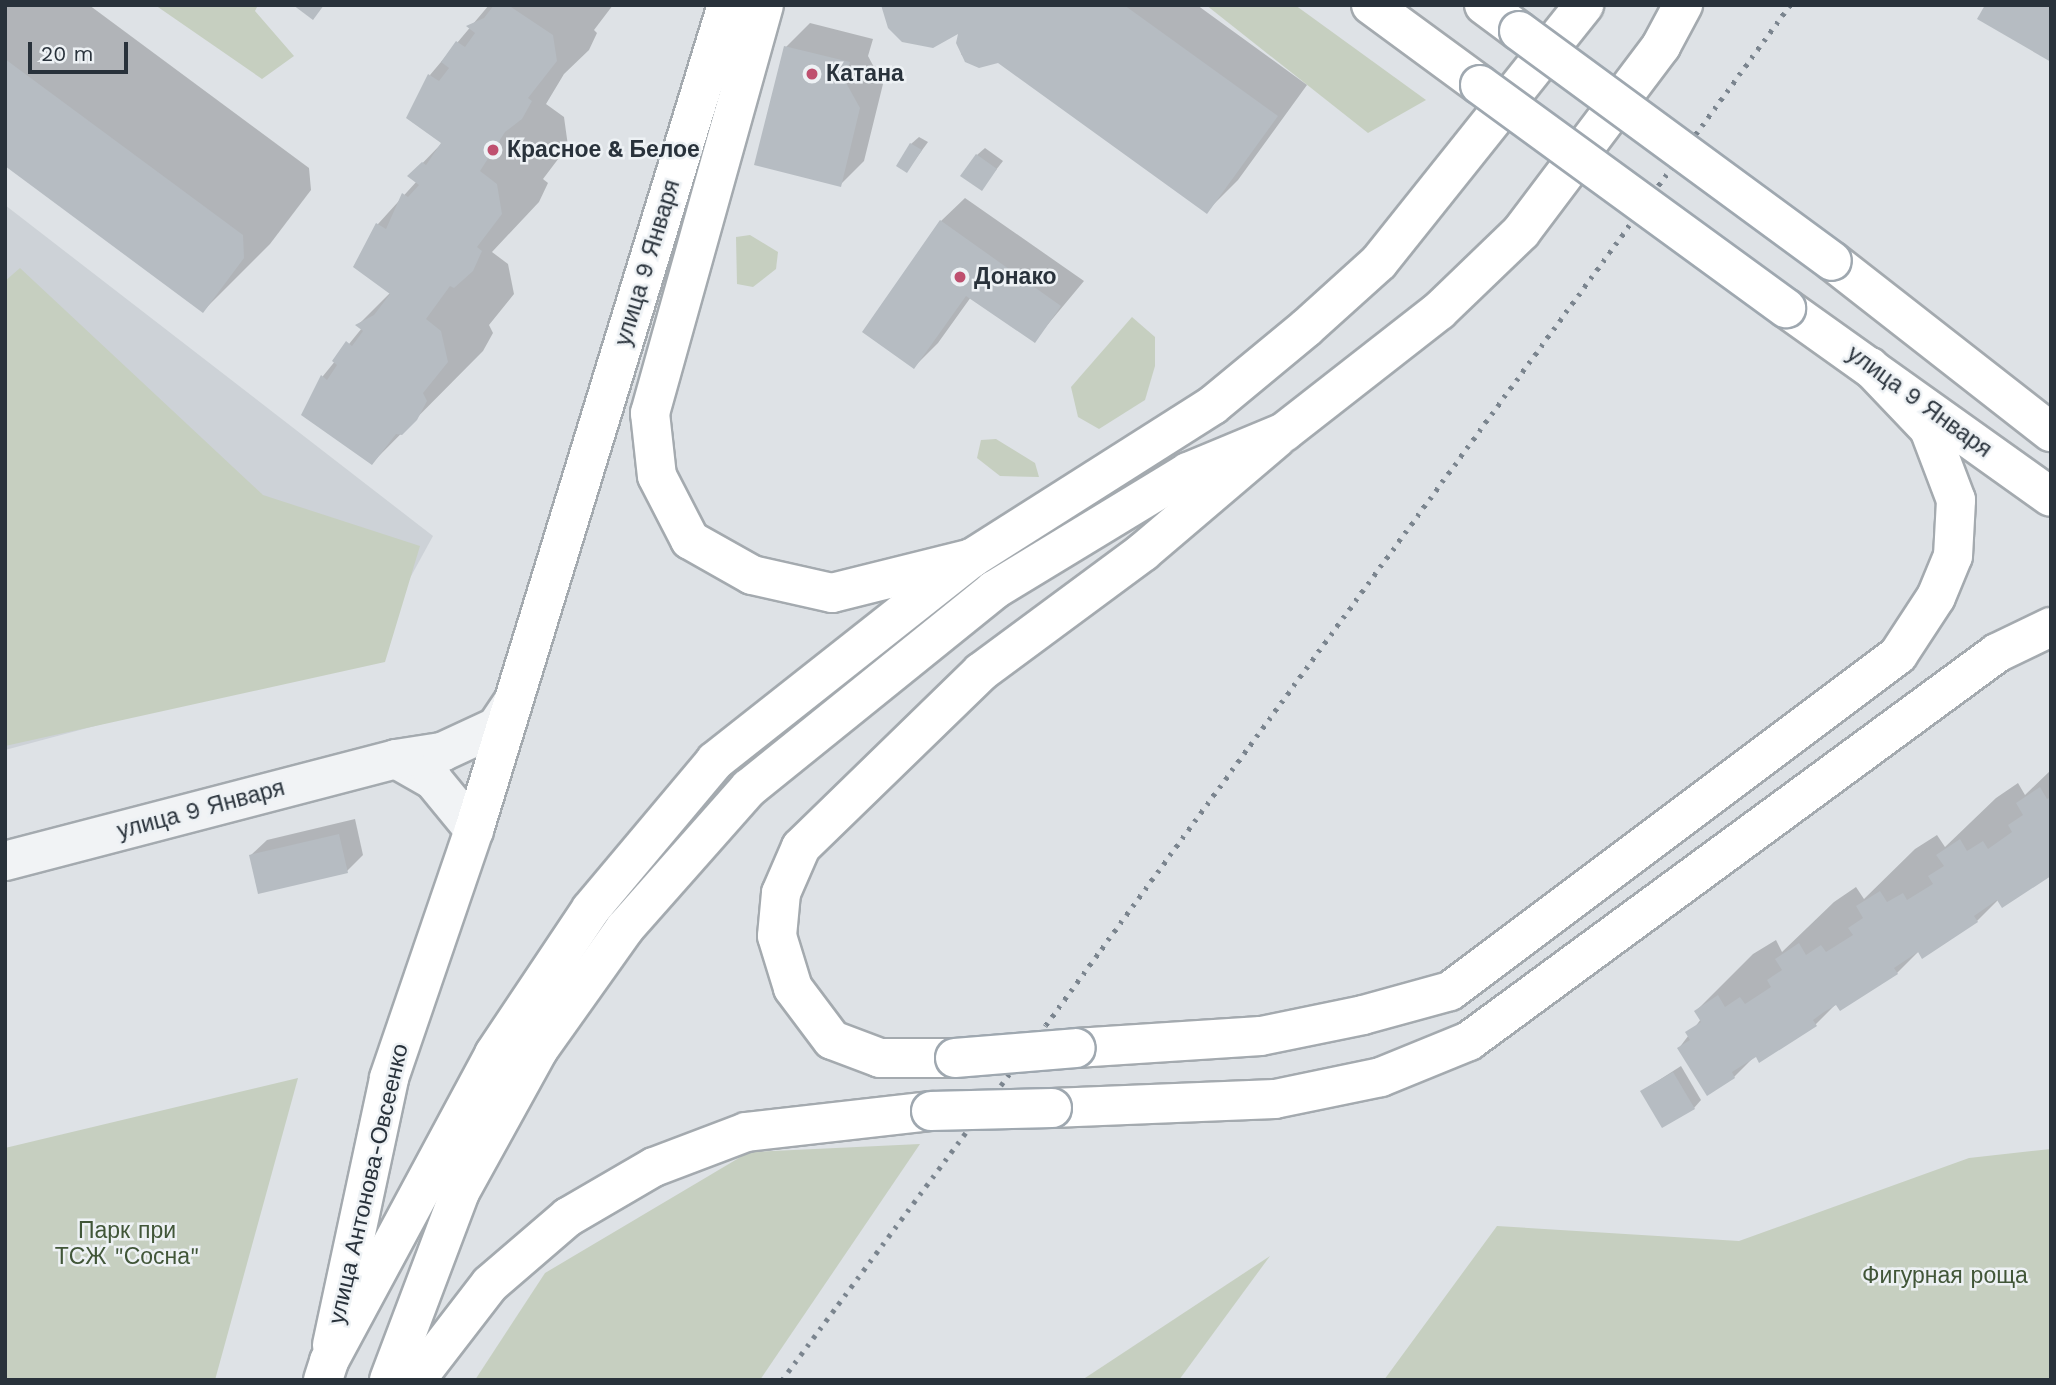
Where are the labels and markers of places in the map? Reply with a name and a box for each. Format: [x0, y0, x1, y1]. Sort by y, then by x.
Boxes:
place label: Катана [826, 60, 904, 88]
marker: Катана [804, 66, 820, 82]
place label: Красное & Белое [507, 136, 700, 164]
marker: Красное & Белое [485, 142, 501, 158]
place label: Донако [974, 263, 1057, 291]
marker: Донако [952, 269, 968, 285]

